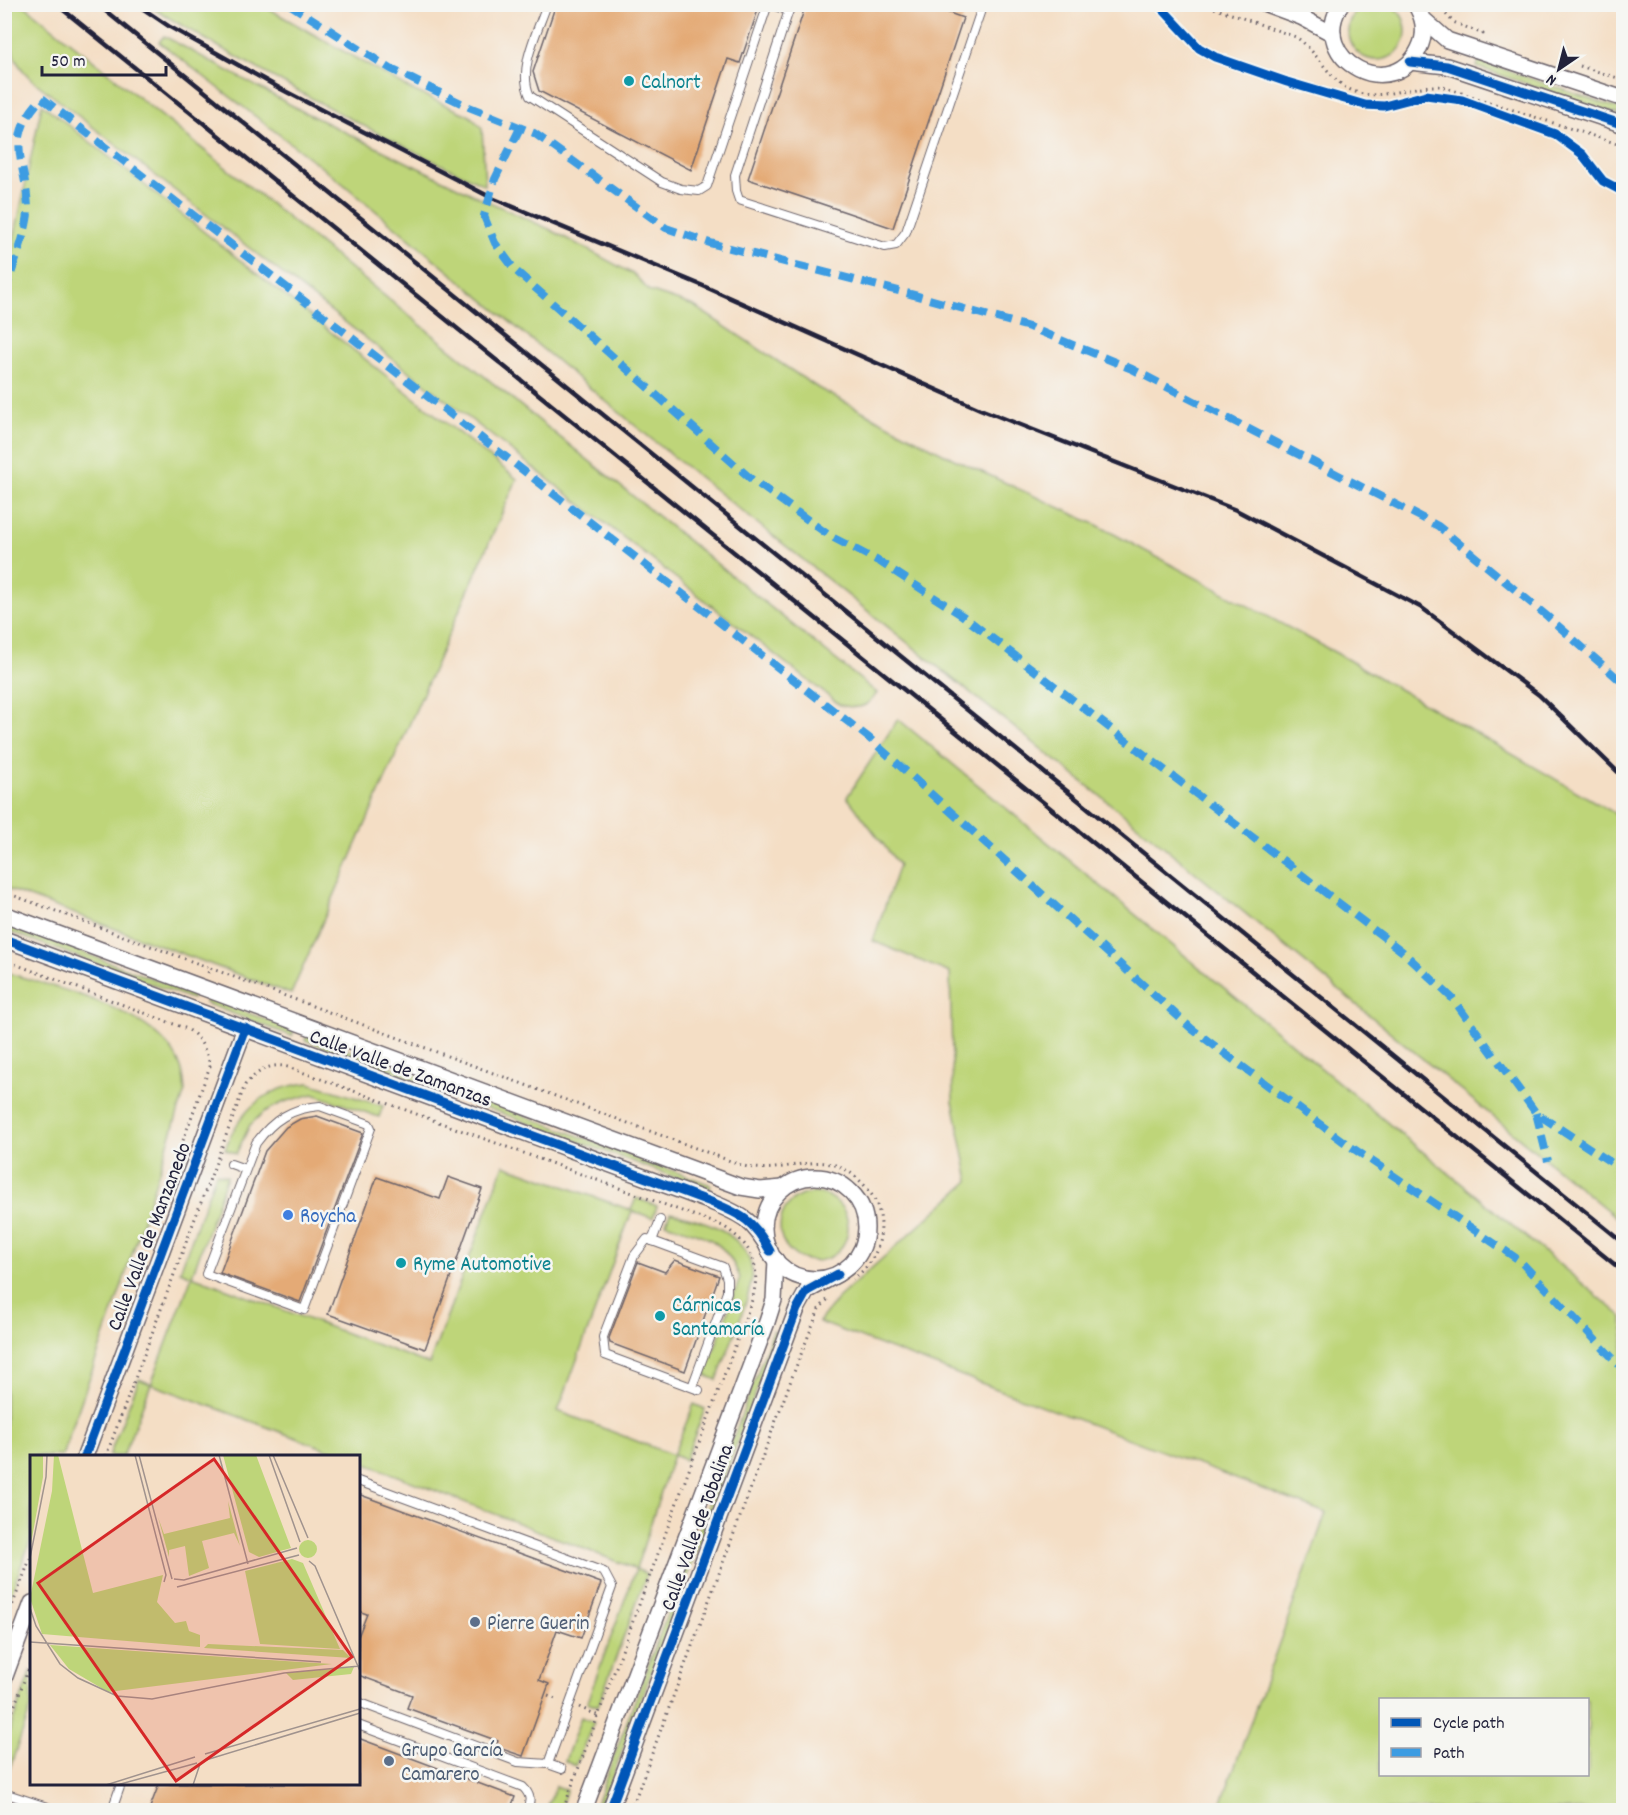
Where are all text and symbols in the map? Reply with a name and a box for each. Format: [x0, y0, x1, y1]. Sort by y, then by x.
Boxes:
scale bar [42, 39, 166, 77]
north arrow [1529, 39, 1589, 99]
text: 50 m [51, 50, 86, 75]
text: N [1542, 67, 1562, 91]
place label: Calnort [641, 69, 701, 99]
marker: Calnort [622, 74, 636, 88]
street label: Calle Valle de Zamanzas [305, 1023, 495, 1117]
street label: Calle Valle de Manzanedo [101, 1138, 201, 1336]
place label: Roycha [300, 1203, 357, 1233]
marker: Roycha [281, 1208, 295, 1222]
place label: Ryme Automotive [413, 1251, 551, 1281]
marker: Ryme Automotive [394, 1256, 408, 1270]
place label: Cárnicas Santamaría [672, 1292, 765, 1346]
marker: Cárnicas Santamaría [653, 1309, 667, 1323]
street label: Calle Valle de Tobalina [655, 1439, 743, 1616]
inset map [30, 1455, 360, 1785]
place label: Pierre Guerin [487, 1610, 589, 1640]
marker: Pierre Guerin [468, 1615, 482, 1629]
legend [1379, 1698, 1589, 1776]
text: Cycle path [1433, 1712, 1504, 1737]
place label: Grupo García Camarero [401, 1737, 504, 1791]
text: Path [1433, 1742, 1465, 1767]
marker: Grupo García Camarero [382, 1754, 396, 1768]

